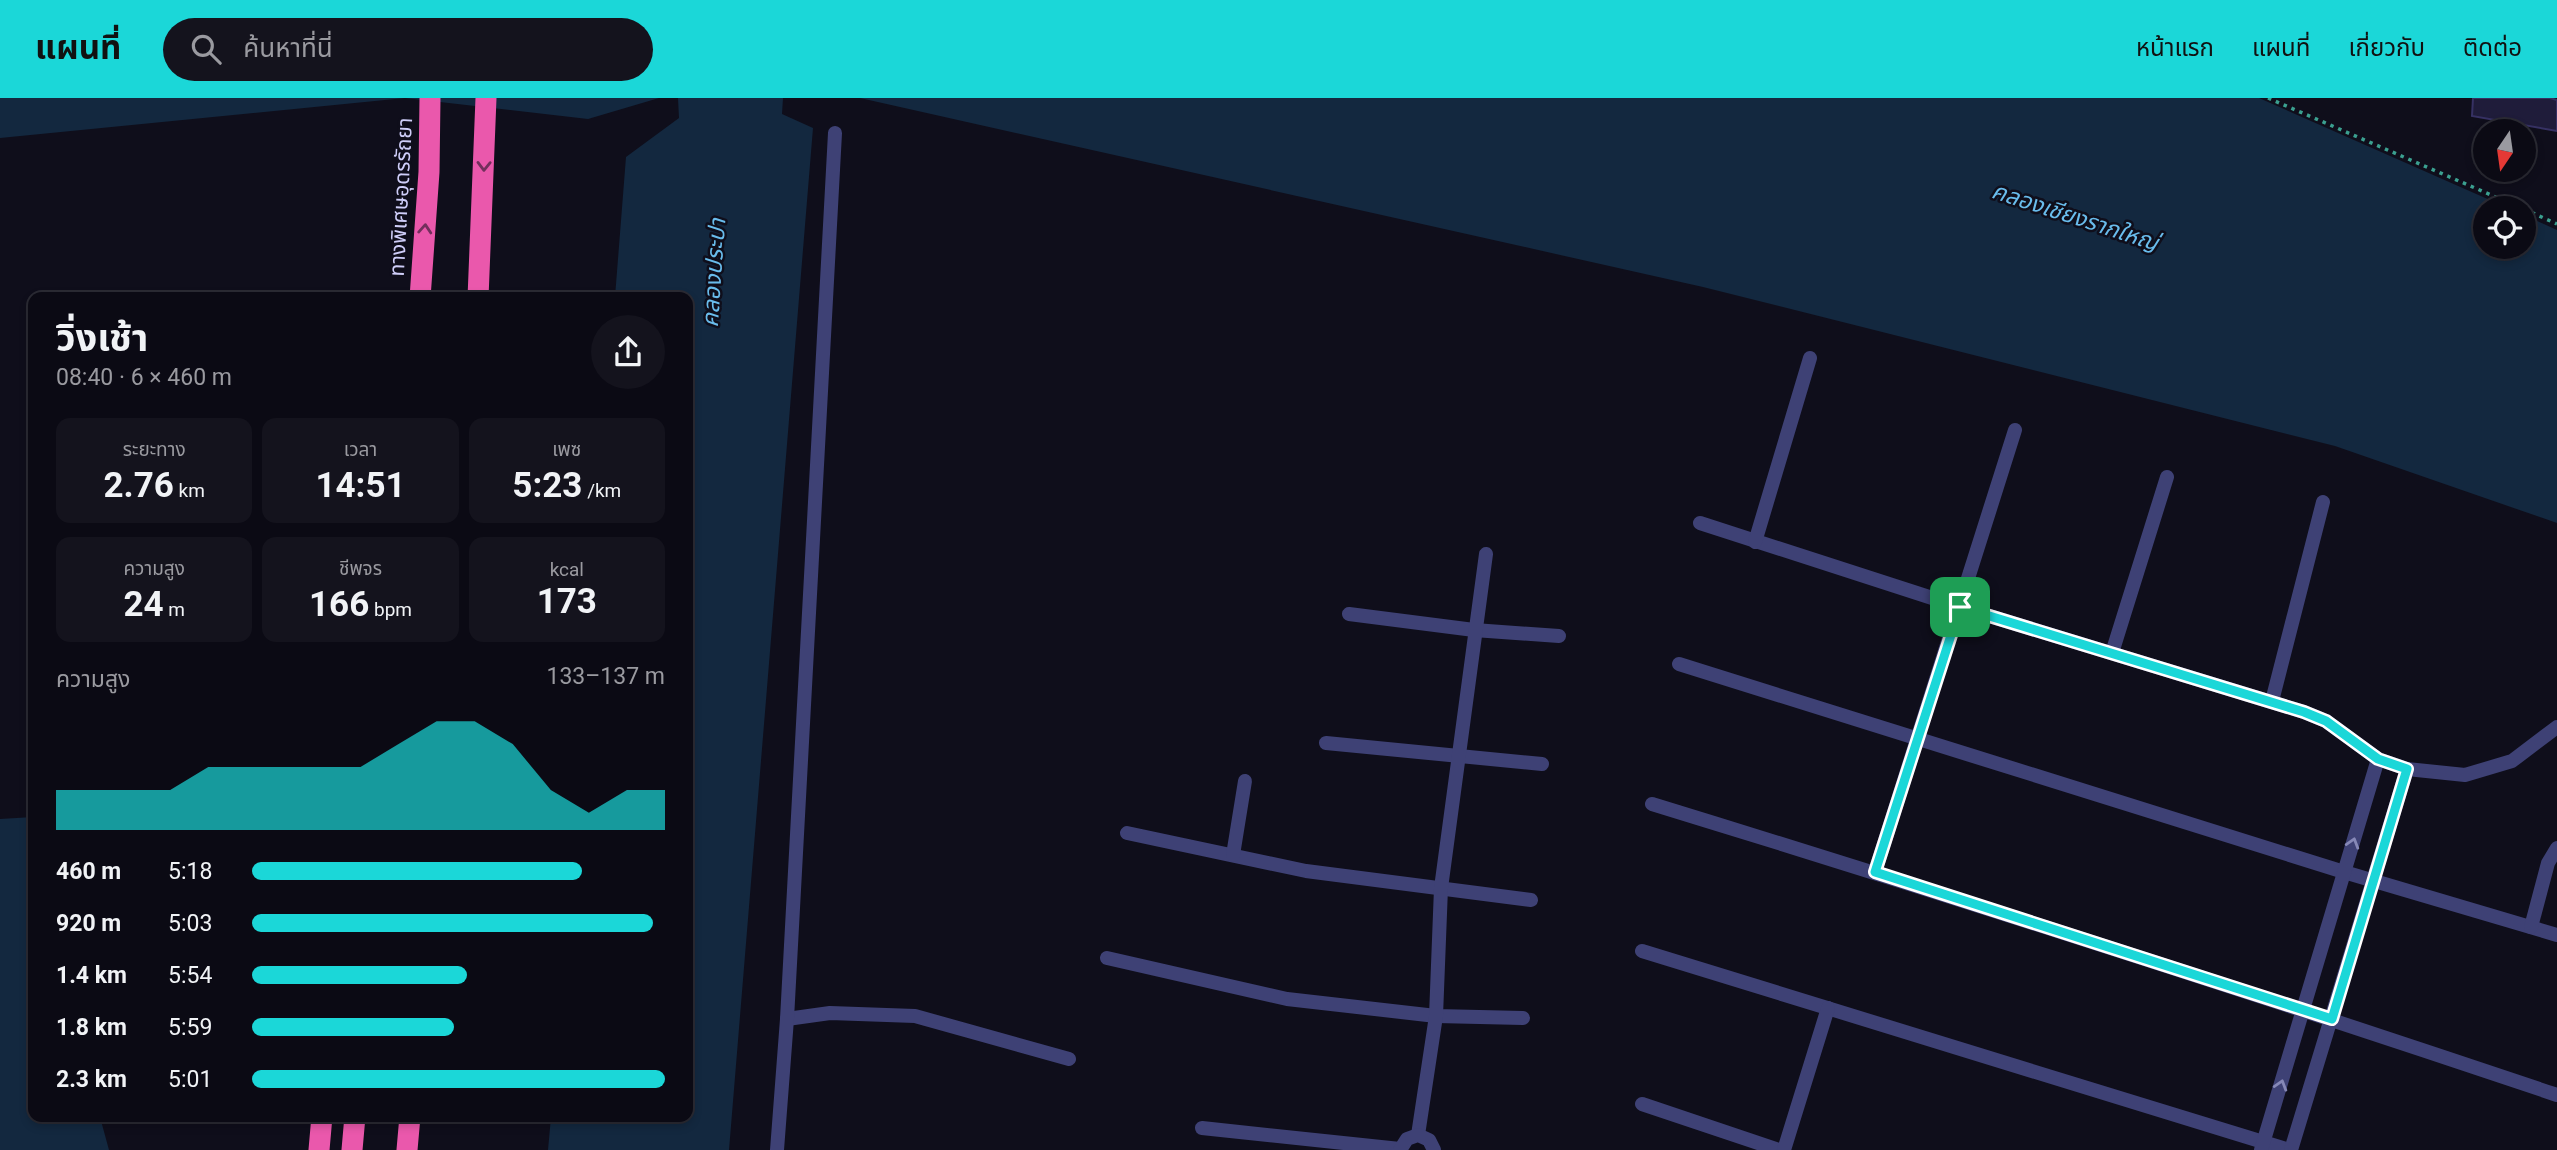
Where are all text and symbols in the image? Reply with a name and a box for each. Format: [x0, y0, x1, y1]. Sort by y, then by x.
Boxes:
search box [163, 18, 653, 81]
text: แผนที่ [35, 28, 121, 67]
icon: search [187, 30, 225, 68]
text: ค้นหาที่นี่ [243, 33, 333, 63]
text: หน้าแรก [2136, 34, 2214, 62]
text: แผนที่ [2252, 34, 2310, 62]
text: เกี่ยวกับ [2348, 34, 2425, 62]
text: ติดต่อ [2463, 34, 2522, 62]
street label: ทางพิเศษอุดรรัถยา [385, 117, 418, 277]
north arrow [2473, 119, 2536, 182]
map controls [2473, 119, 2536, 259]
one-way arrow [476, 161, 492, 172]
water label: คลองเชียงรากใหญ่ [1988, 177, 2164, 258]
button: locate [2473, 196, 2536, 259]
water label: คลองประปา [697, 216, 731, 328]
one-way arrow [417, 224, 432, 235]
button: share [591, 315, 665, 389]
text: วิ่งเช้า [56, 316, 148, 360]
text: 08:40 · 6 × 460 m [56, 364, 232, 391]
text: ระยะทาง [123, 438, 186, 461]
text: เวลา [344, 438, 377, 461]
text: เพซ [552, 438, 581, 461]
text: 2.76 [103, 465, 174, 506]
text: 14:51 [315, 465, 406, 506]
text: 5:23 [512, 465, 582, 506]
text: km [174, 479, 205, 502]
text: /km [582, 479, 621, 502]
text: ความสูง [123, 557, 185, 580]
text: ชีพจร [339, 557, 382, 580]
text: kcal [550, 558, 584, 581]
pin [1930, 577, 1990, 637]
text: 173 [537, 581, 597, 622]
text: 24 [123, 584, 164, 625]
text: 166 [309, 584, 369, 625]
icon: arrive [1941, 588, 1979, 626]
text: m [164, 598, 185, 621]
text: bpm [369, 598, 412, 621]
text: 133–137 m [546, 663, 665, 690]
text: ความสูง [56, 666, 130, 693]
one-way arrow [2344, 838, 2359, 850]
text: 460 m [56, 858, 121, 885]
text: 5:18 [168, 858, 212, 885]
text: 920 m [56, 910, 121, 937]
text: 5:03 [168, 910, 212, 937]
text: 1.4 km [56, 962, 127, 989]
text: 5:54 [168, 962, 212, 989]
text: 1.8 km [56, 1014, 127, 1041]
text: 5:59 [168, 1014, 212, 1041]
text: 2.3 km [56, 1066, 127, 1093]
text: 5:01 [168, 1066, 212, 1093]
one-way arrow [2272, 1079, 2287, 1091]

